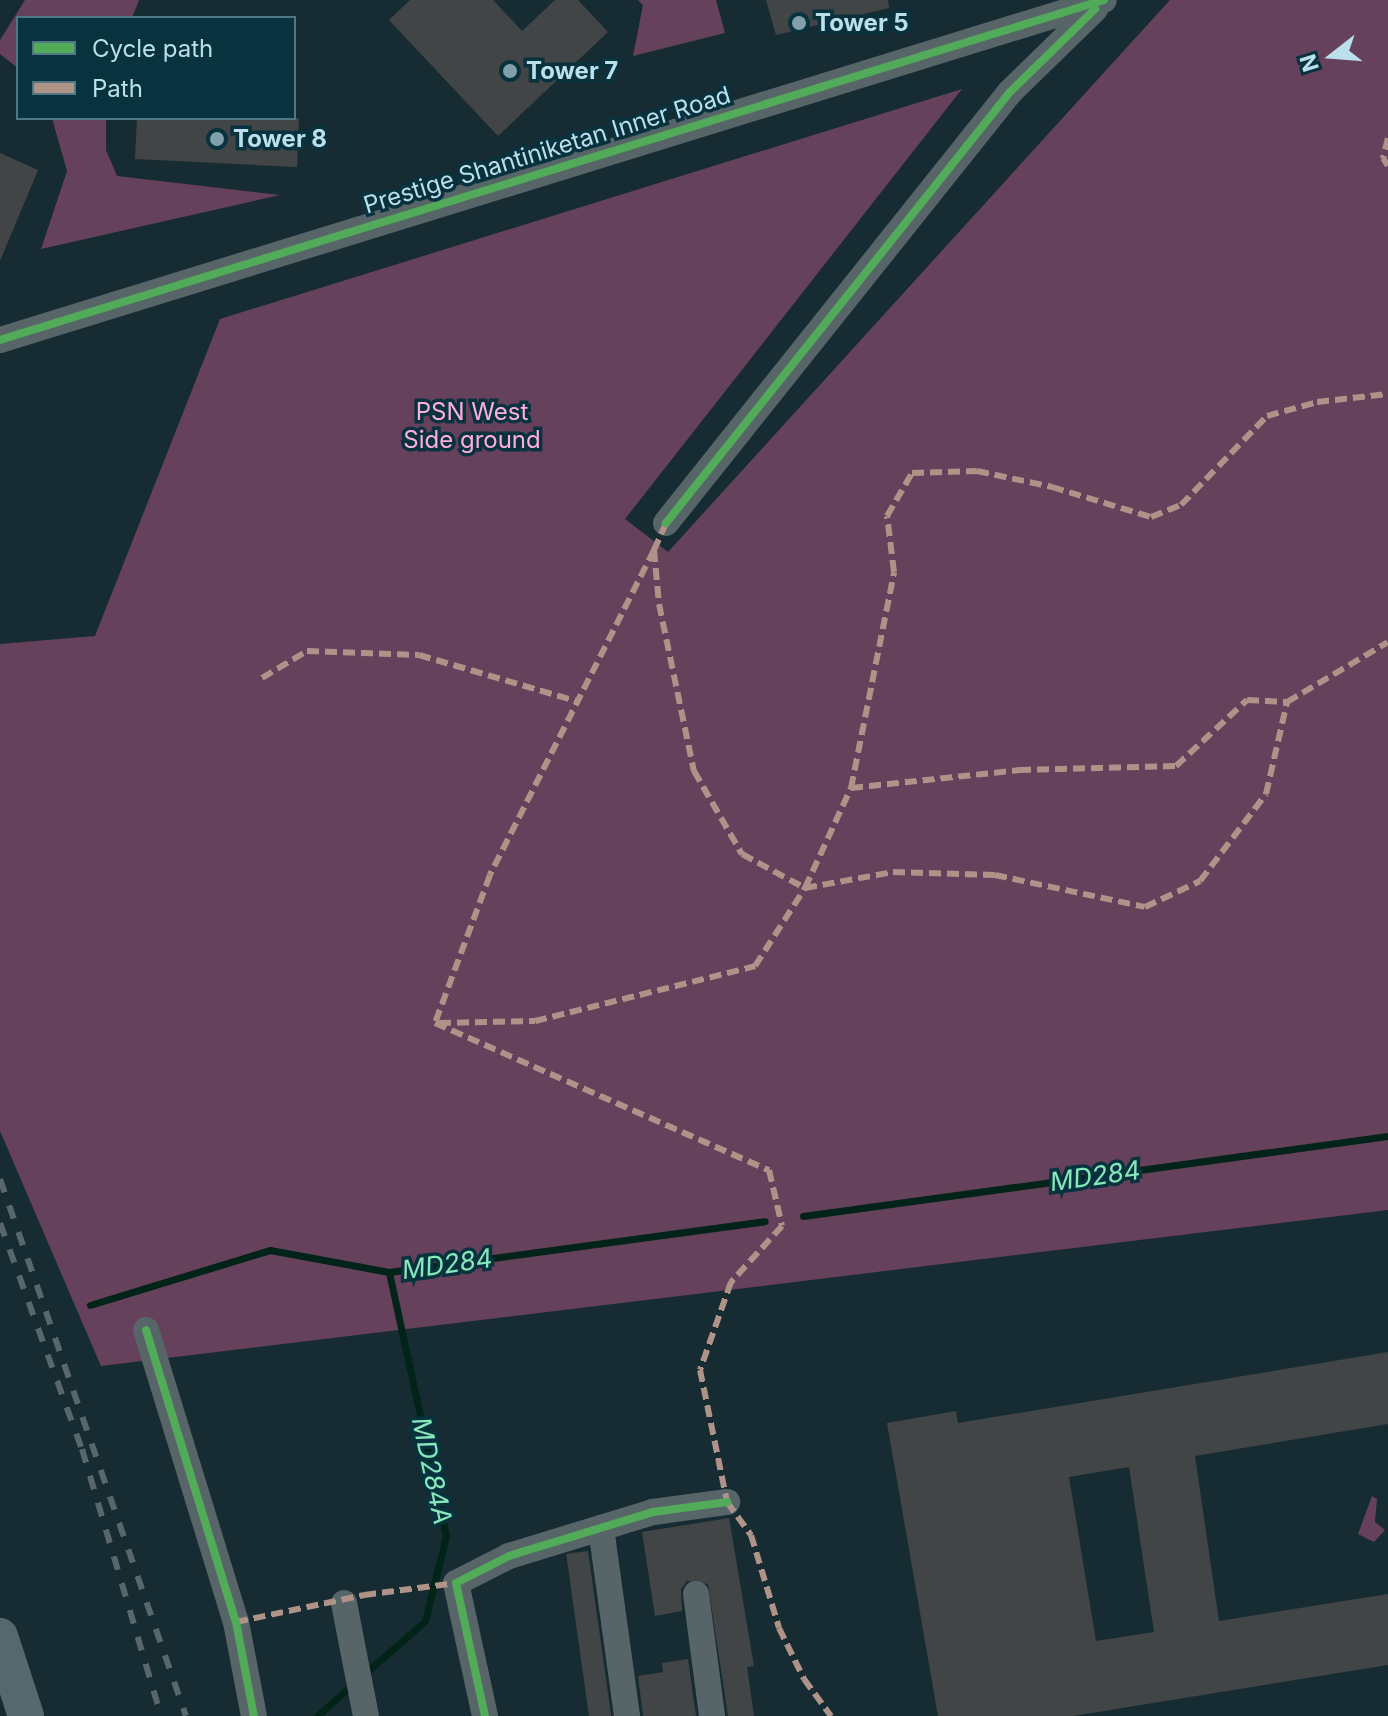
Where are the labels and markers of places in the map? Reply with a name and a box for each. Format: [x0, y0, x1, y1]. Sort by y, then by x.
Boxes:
place label: Tower 5 [815, 9, 909, 37]
marker: Tower 5 [790, 14, 808, 32]
place label: Tower 7 [526, 57, 618, 85]
marker: Tower 7 [501, 62, 519, 80]
place label: Tower 8 [233, 125, 327, 153]
marker: Tower 8 [208, 130, 226, 148]

